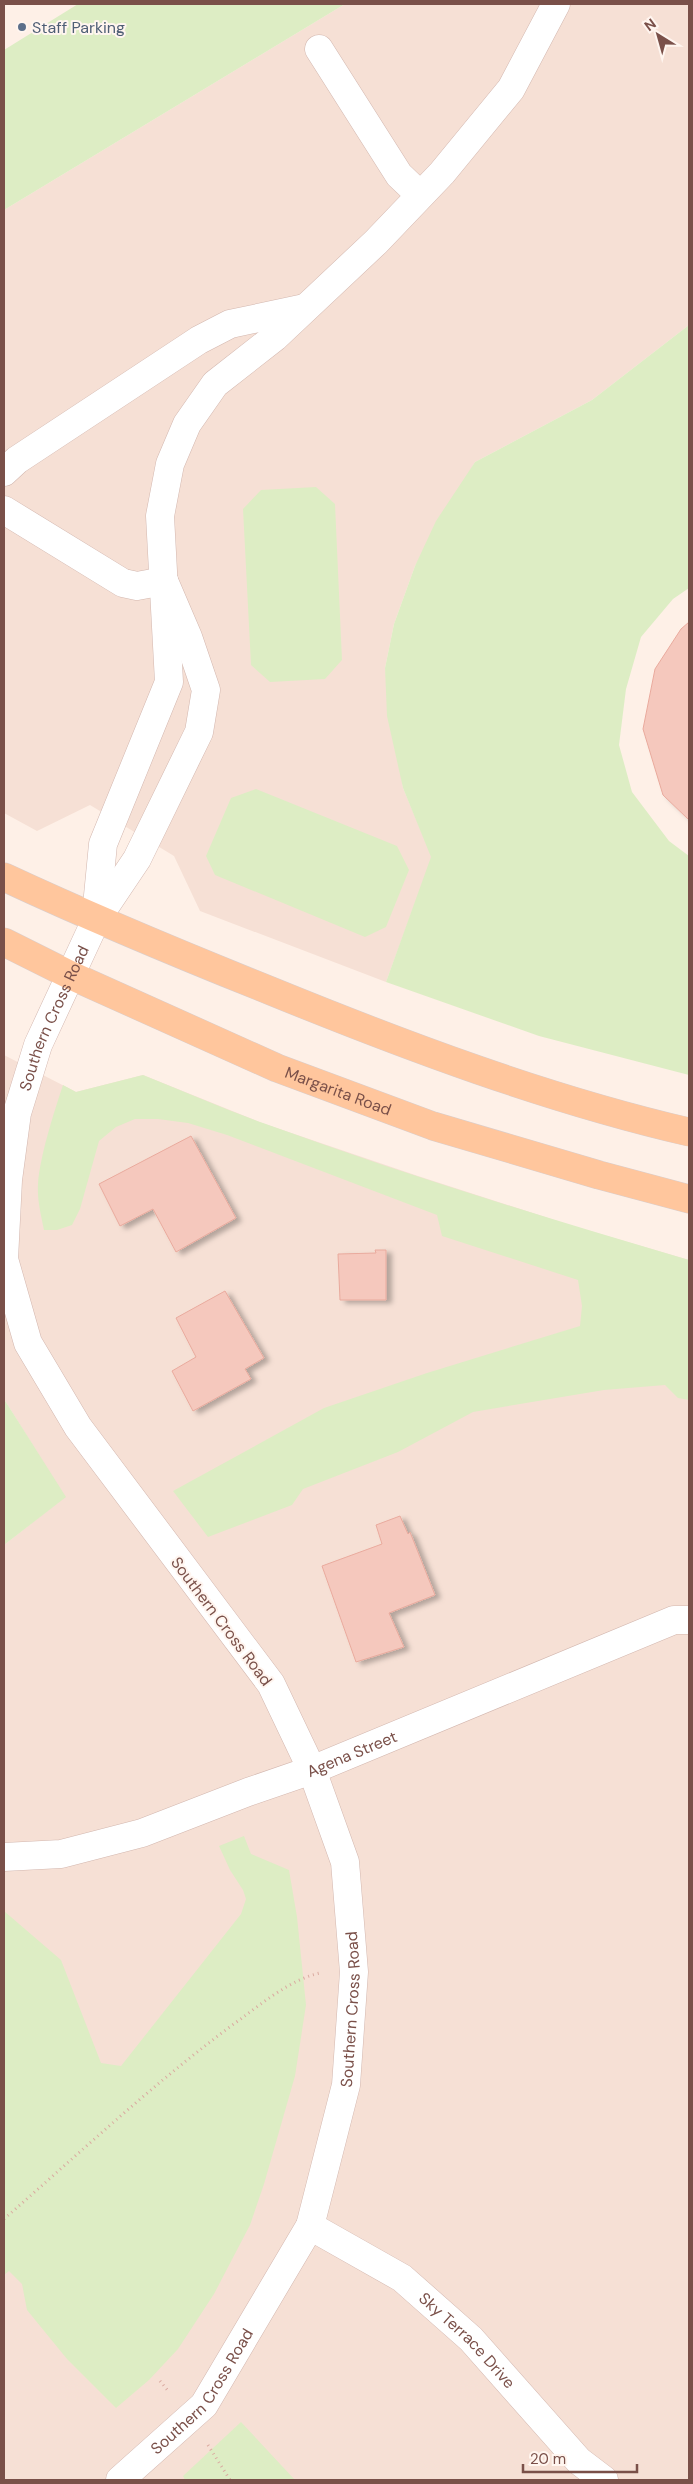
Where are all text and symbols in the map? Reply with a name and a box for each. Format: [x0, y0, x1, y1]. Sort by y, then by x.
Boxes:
north arrow [633, 10, 683, 60]
text: N [641, 14, 660, 35]
place label: Staff Parking [32, 17, 125, 38]
marker: Staff Parking [16, 21, 28, 33]
street label: Southern Cross Road [14, 942, 94, 1093]
street label: Margarita Road [282, 1062, 394, 1121]
street label: Southern Cross Road [166, 1553, 277, 1690]
street label: Agena Street [304, 1726, 400, 1782]
street label: Southern Cross Road [336, 1931, 365, 2088]
street label: Sky Terrace Drive [414, 2288, 520, 2393]
street label: Southern Cross Road [146, 2325, 258, 2459]
scale bar [523, 2442, 637, 2474]
text: 20 m [530, 2449, 566, 2469]

